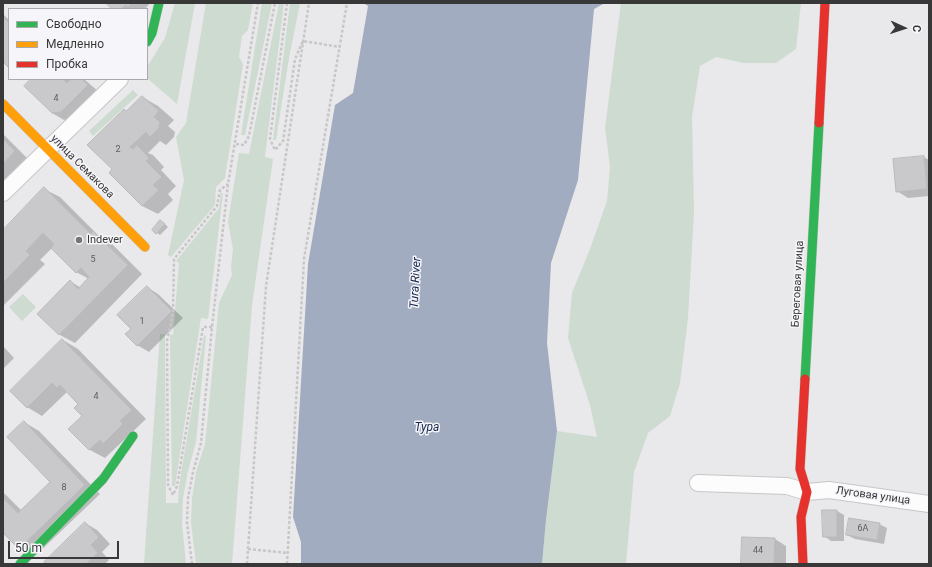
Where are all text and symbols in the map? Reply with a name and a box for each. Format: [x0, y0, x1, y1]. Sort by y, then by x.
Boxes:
legend [8, 8, 148, 80]
north arrow [884, 8, 924, 48]
text: Свободно [46, 17, 102, 31]
text: С [910, 25, 923, 33]
text: Медленно [46, 37, 104, 51]
text: Пробка [46, 57, 88, 71]
house number: 4 [53, 94, 59, 104]
street label: улица Семакова [47, 132, 117, 202]
house number: 2 [115, 145, 121, 155]
place label: Indever [87, 233, 123, 247]
marker: Indever [74, 235, 84, 245]
street label: Береговая улица [789, 240, 807, 328]
house number: 5 [90, 255, 96, 265]
water label: Tura River [407, 257, 425, 309]
house number: 1 [139, 317, 145, 327]
house number: 4 [93, 392, 99, 402]
water label: Тура [415, 421, 439, 435]
house number: 8 [61, 483, 67, 493]
street label: Луговая улица [835, 484, 911, 508]
house number: 6А [858, 524, 868, 534]
scale bar [10, 533, 121, 559]
text: 50 m [15, 541, 42, 555]
house number: 44 [753, 546, 763, 556]

